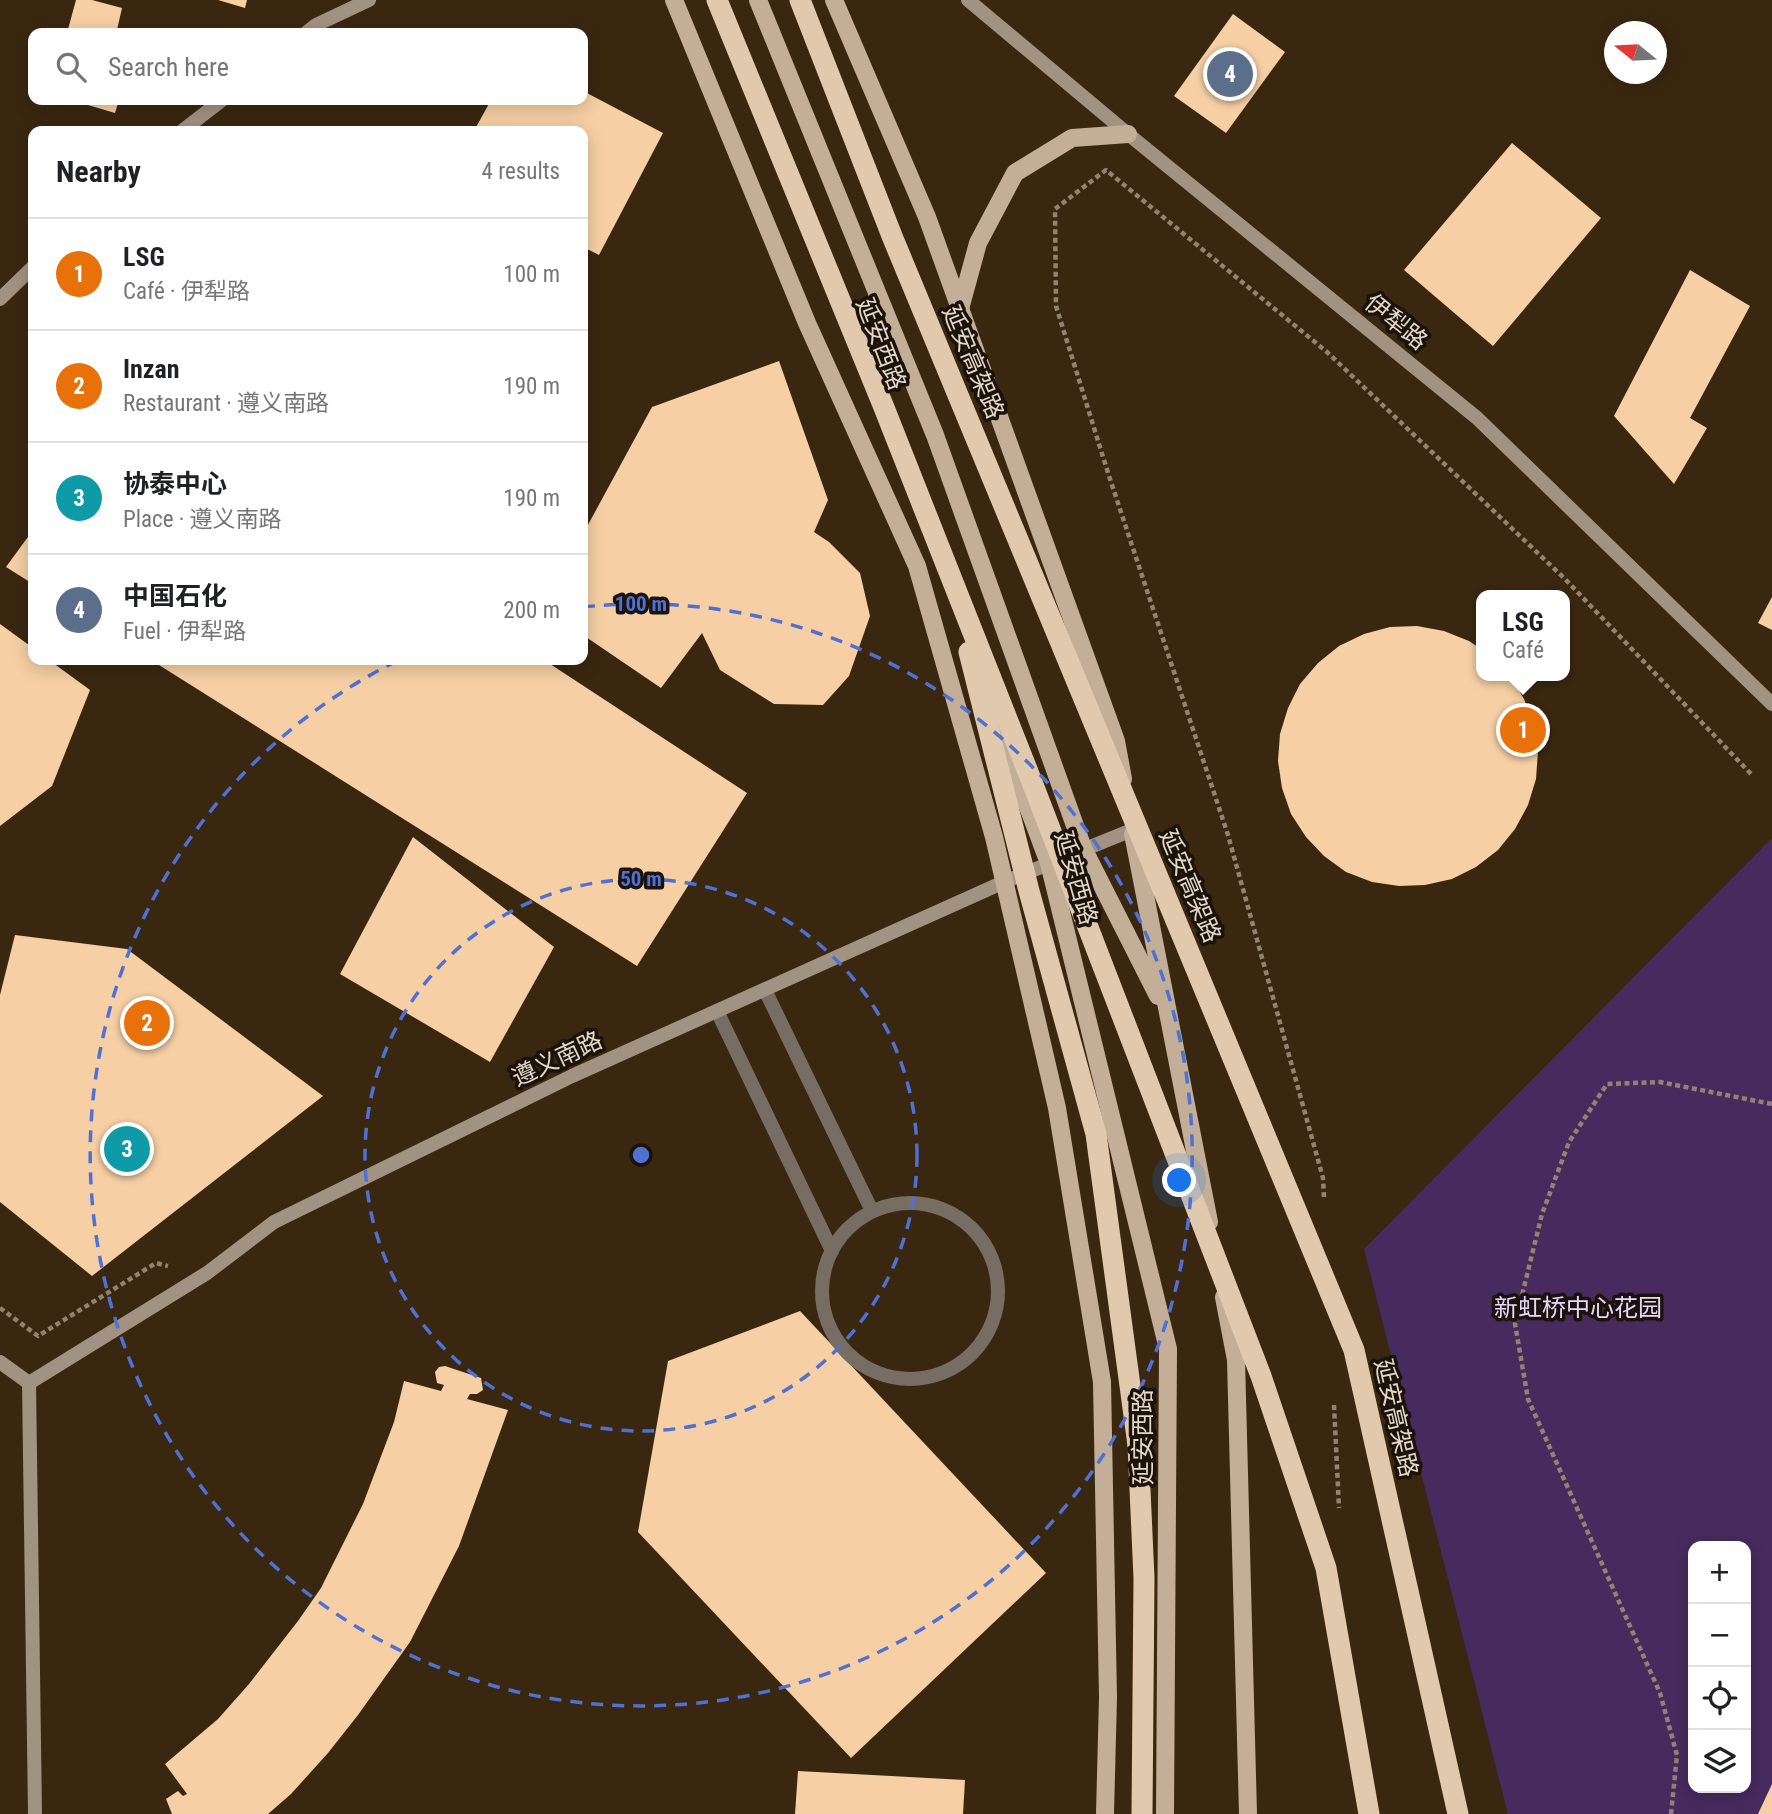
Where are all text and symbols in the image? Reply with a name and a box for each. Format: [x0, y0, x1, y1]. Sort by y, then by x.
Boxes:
north arrow [1604, 21, 1667, 84]
search box [28, 28, 588, 105]
icon: search [52, 48, 90, 86]
pin: 4 [1207, 48, 1253, 100]
text: Search here [108, 52, 229, 82]
text: Nearby [56, 154, 141, 189]
text: 4 results [482, 158, 560, 185]
text: LSG [123, 242, 165, 272]
text: 1 [73, 261, 85, 288]
text: 100 m [503, 261, 560, 288]
text: Café · 伊犁路 [123, 278, 250, 305]
street label: 伊犁路 [1359, 288, 1433, 356]
street label: 延安西路 [851, 294, 911, 394]
street label: 延安高架路 [937, 301, 1009, 423]
text: Inzan [123, 354, 180, 384]
text: 2 [73, 373, 85, 400]
text: 190 m [503, 373, 560, 400]
text: Restaurant · 遵义南路 [123, 390, 329, 417]
text: 协泰中心 [123, 469, 227, 499]
text: 3 [73, 485, 85, 512]
text: 190 m [503, 485, 560, 512]
text: Place · 遵义南路 [123, 506, 282, 533]
text: 中国石化 [123, 581, 227, 611]
popup [1476, 590, 1570, 681]
text: 100 m [615, 592, 667, 616]
text: 4 [73, 597, 85, 624]
text: 200 m [503, 597, 560, 624]
text: LSG [1502, 607, 1544, 637]
text: Fuel · 伊犁路 [123, 618, 246, 645]
text: Café [1502, 637, 1544, 664]
pin: 1 [1500, 704, 1546, 756]
street label: 延安高架路 [1154, 825, 1226, 947]
street label: 延安西路 [1049, 828, 1103, 928]
text: 50 m [620, 867, 662, 891]
pin: 2 [124, 997, 170, 1049]
street label: 遵义南路 [508, 1026, 606, 1092]
pin: 3 [104, 1123, 150, 1175]
centre of rings [629, 1143, 653, 1167]
your location [1162, 1163, 1196, 1197]
park label: 新虹桥中心花园 [1494, 1294, 1662, 1322]
street label: 延安高架路 [1369, 1356, 1423, 1480]
street label: 延安西路 [1129, 1389, 1157, 1485]
map controls [1688, 1541, 1751, 1793]
button: + [1688, 1541, 1751, 1604]
button: − [1688, 1604, 1751, 1667]
button: locate [1688, 1667, 1751, 1730]
button: layers [1688, 1730, 1751, 1793]

